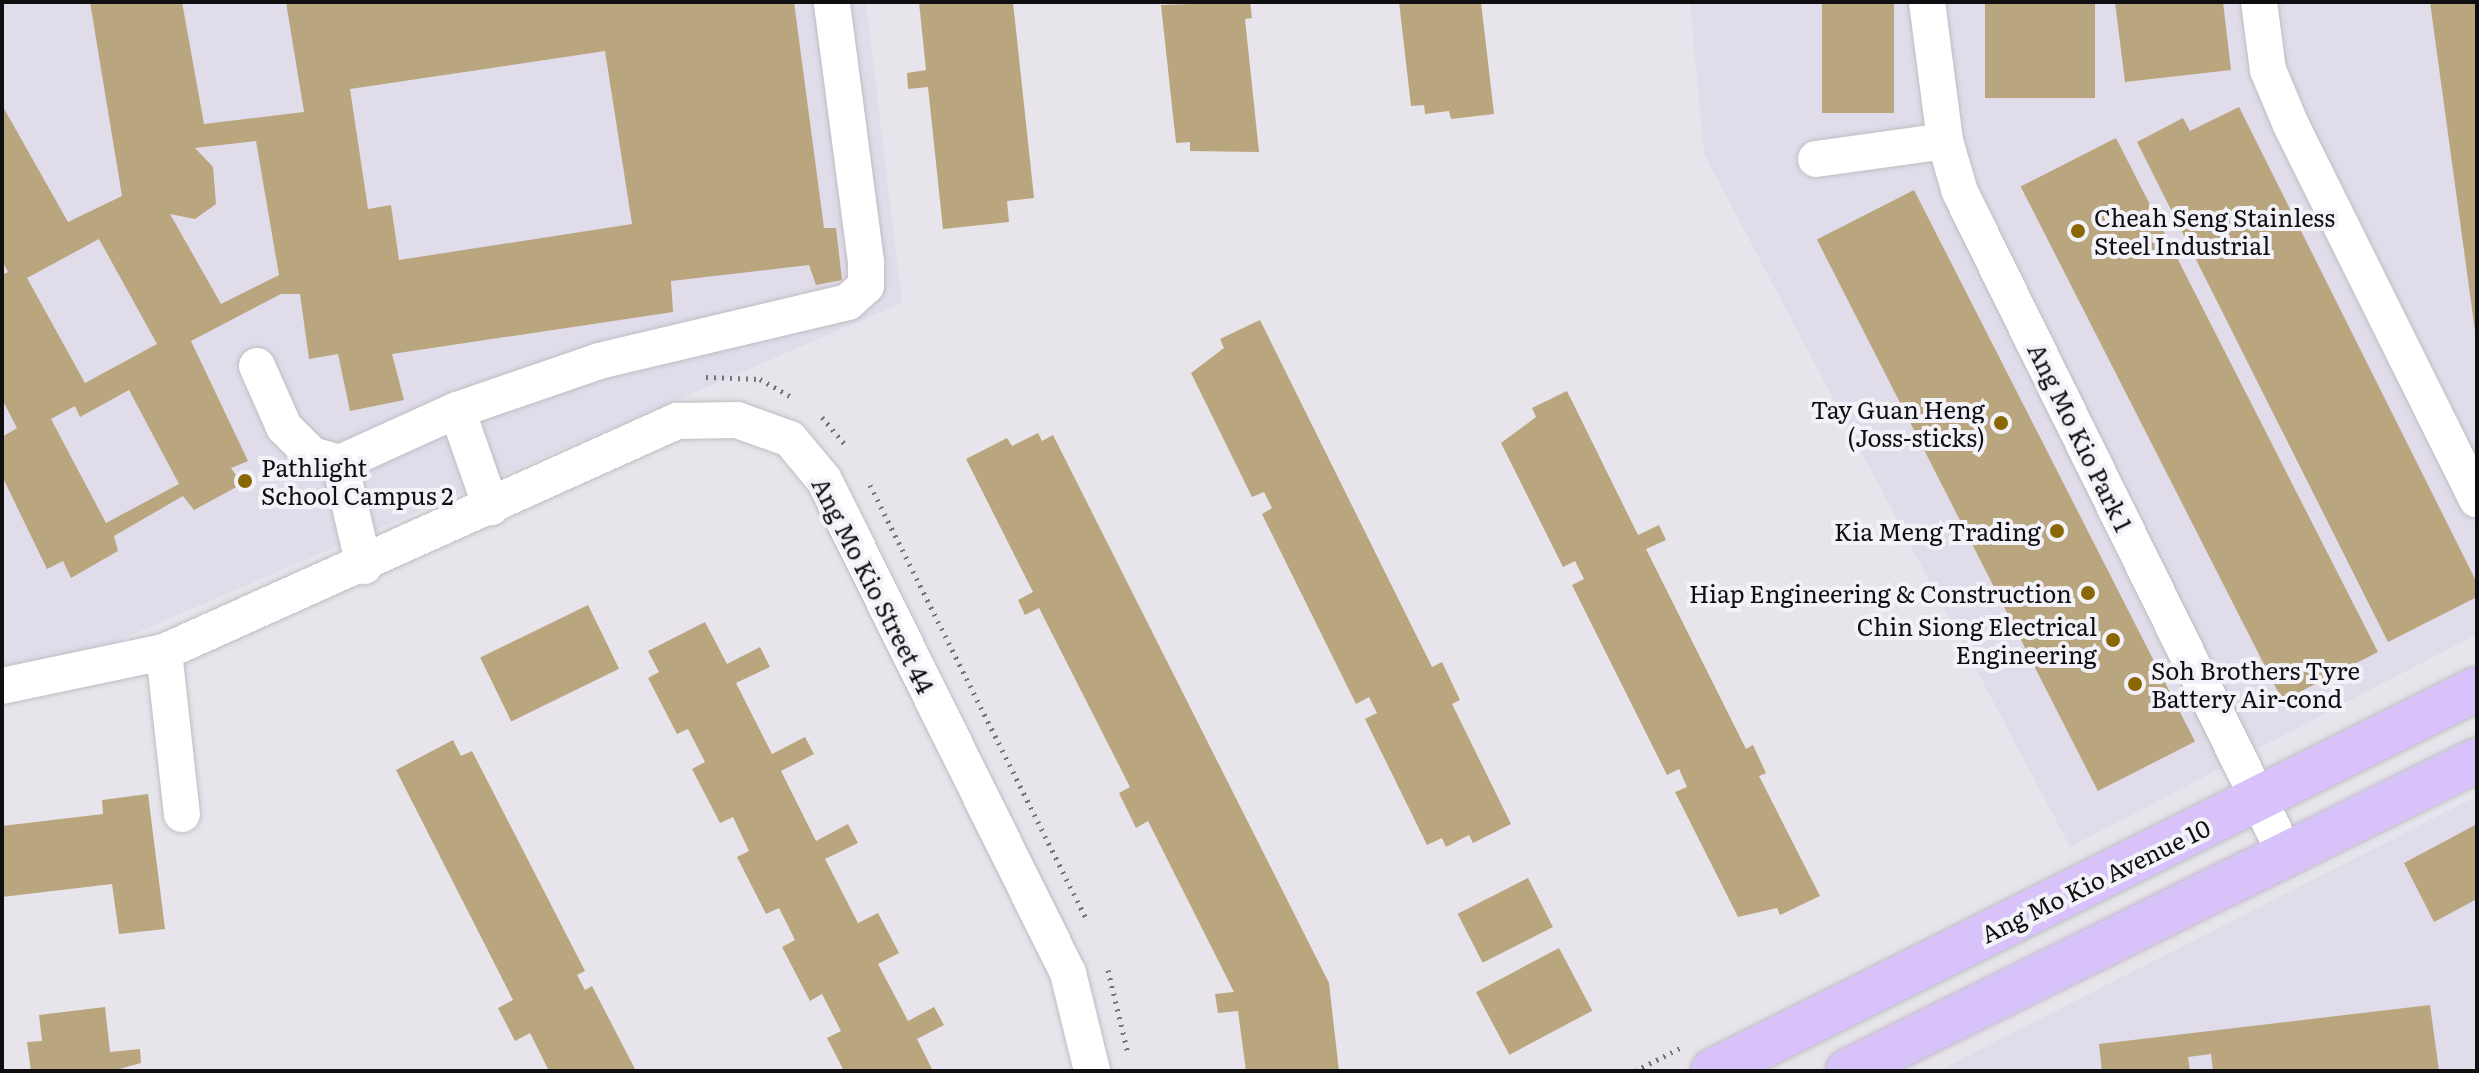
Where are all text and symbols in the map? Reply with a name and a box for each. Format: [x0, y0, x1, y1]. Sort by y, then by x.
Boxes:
place label: Cheah Seng Stainless Steel Industrial [2094, 203, 2335, 259]
marker: Cheah Seng Stainless Steel Industrial [2069, 222, 2087, 240]
street label: Ang Mo Kio Park 1 [2023, 338, 2139, 536]
place label: Tay Guan Heng (Joss-sticks) [1811, 395, 1985, 451]
marker: Tay Guan Heng (Joss-sticks) [1992, 414, 2010, 432]
place label: Pathlight School Campus 2 [261, 453, 454, 509]
marker: Pathlight School Campus 2 [236, 472, 254, 490]
street label: Ang Mo Kio Street 44 [807, 472, 941, 698]
place label: Kia Meng Trading [1834, 517, 2041, 545]
marker: Kia Meng Trading [2048, 522, 2066, 540]
place label: Hiap Engineering & Construction [1689, 579, 2072, 607]
marker: Hiap Engineering & Construction [2079, 584, 2097, 602]
place label: Chin Siong Electrical Engineering [1857, 612, 2097, 668]
marker: Chin Siong Electrical Engineering [2104, 631, 2122, 649]
place label: Soh Brothers Tyre Battery Air-cond [2151, 656, 2360, 712]
marker: Soh Brothers Tyre Battery Air-cond [2126, 675, 2144, 693]
street label: Ang Mo Kio Avenue 10 [1976, 812, 2214, 948]

